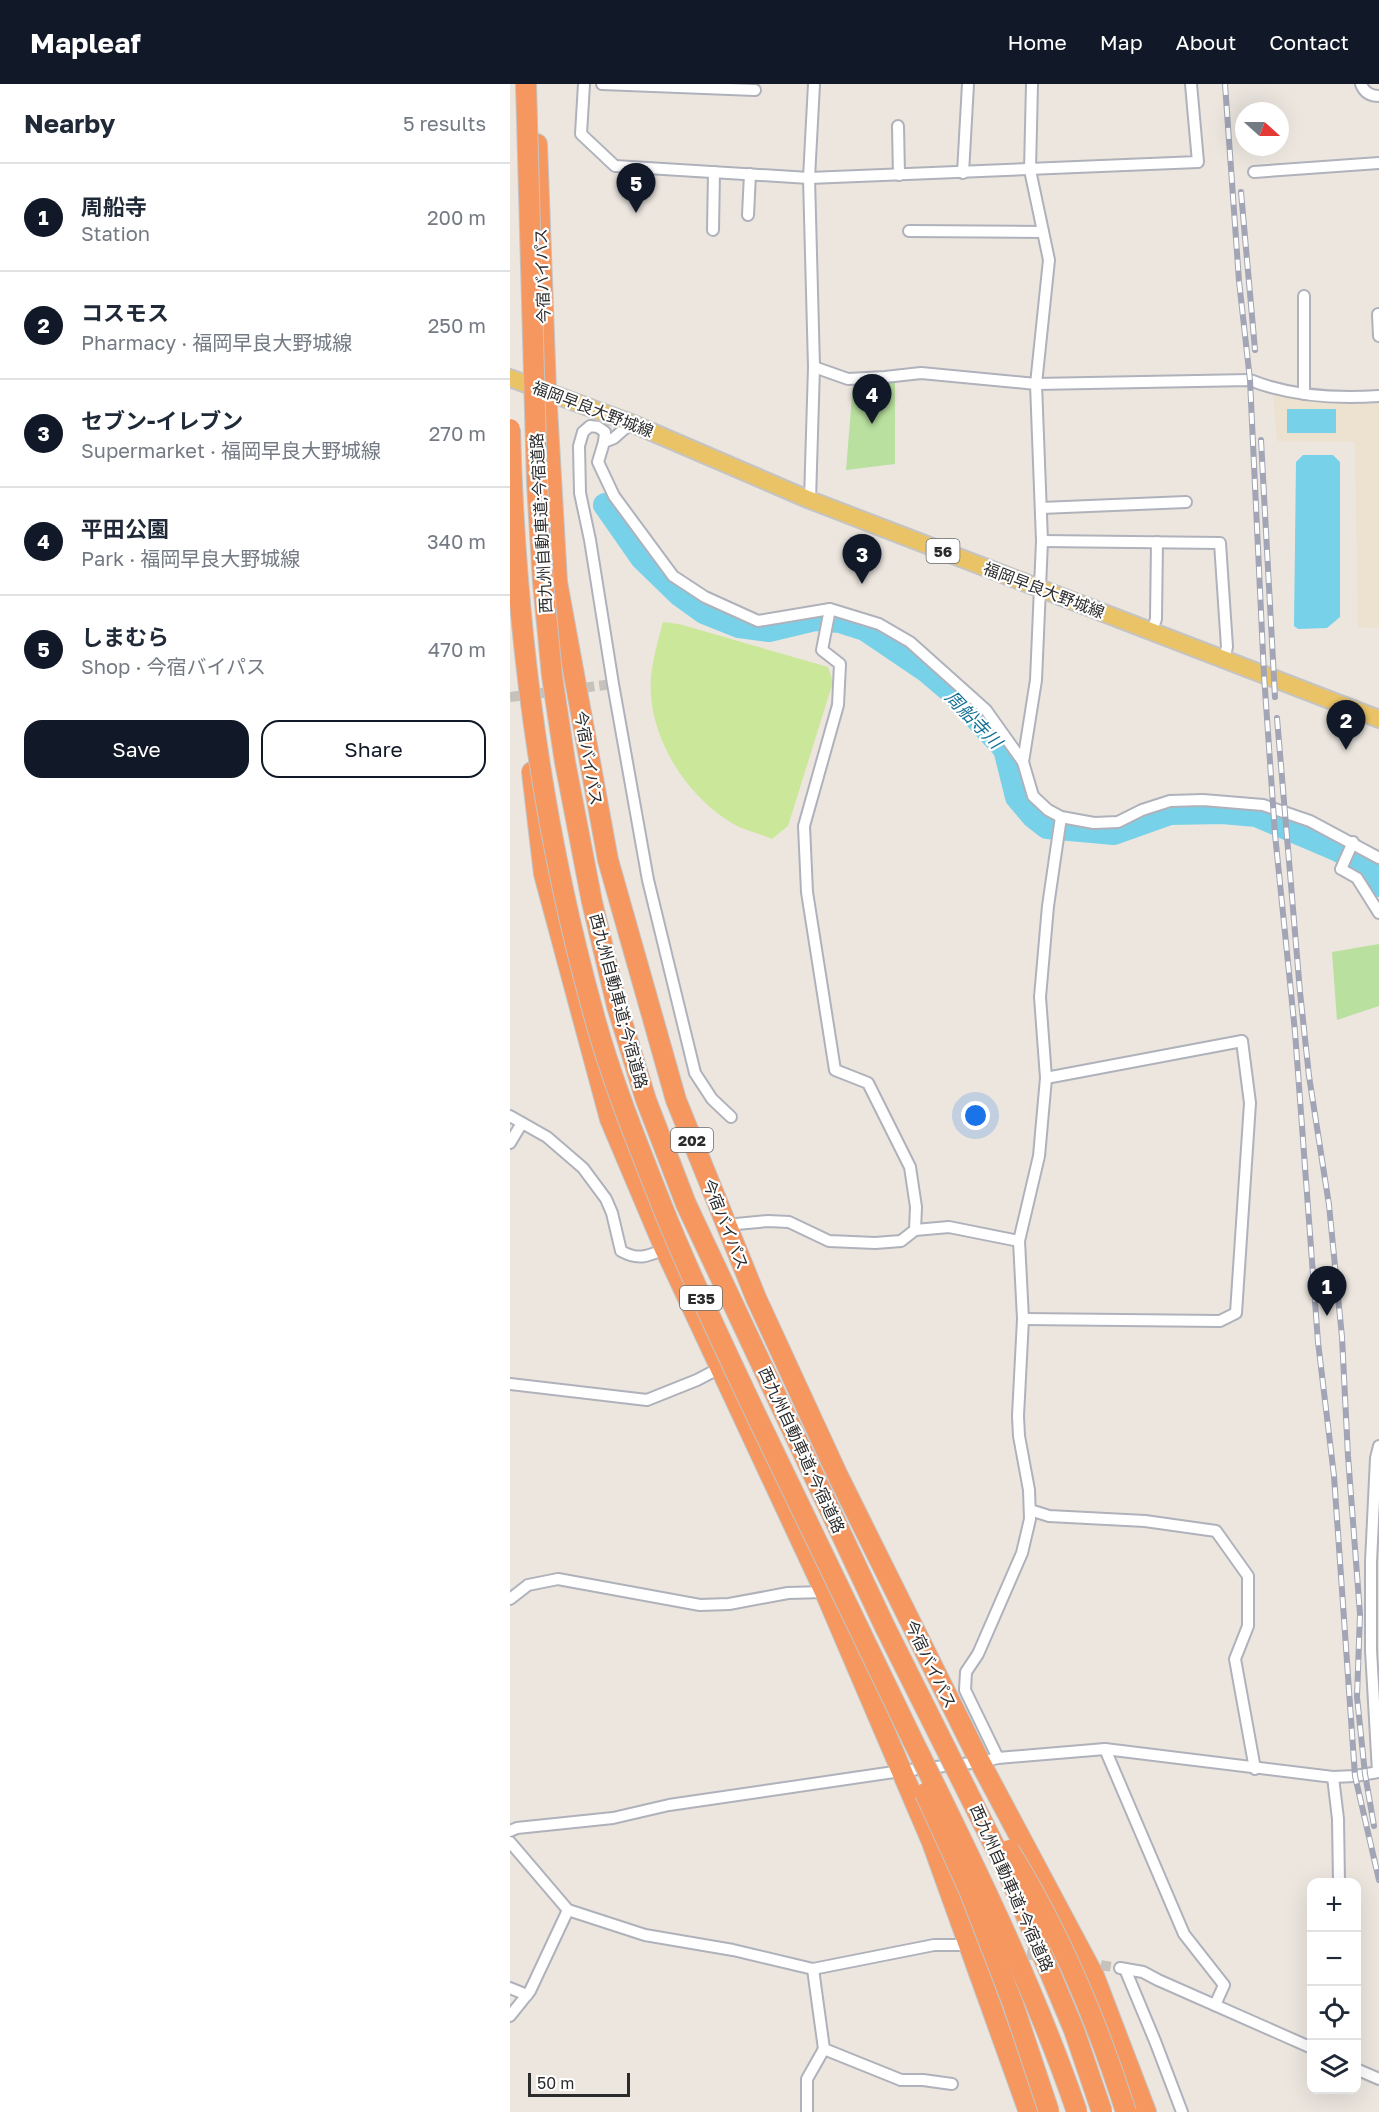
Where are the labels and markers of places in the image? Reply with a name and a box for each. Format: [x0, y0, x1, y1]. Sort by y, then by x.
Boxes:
pin: 5 [616, 164, 656, 213]
pin: 4 [852, 374, 892, 424]
pin: 3 [842, 534, 882, 584]
pin: 2 [1326, 700, 1366, 750]
pin: 1 [1308, 1266, 1346, 1316]

